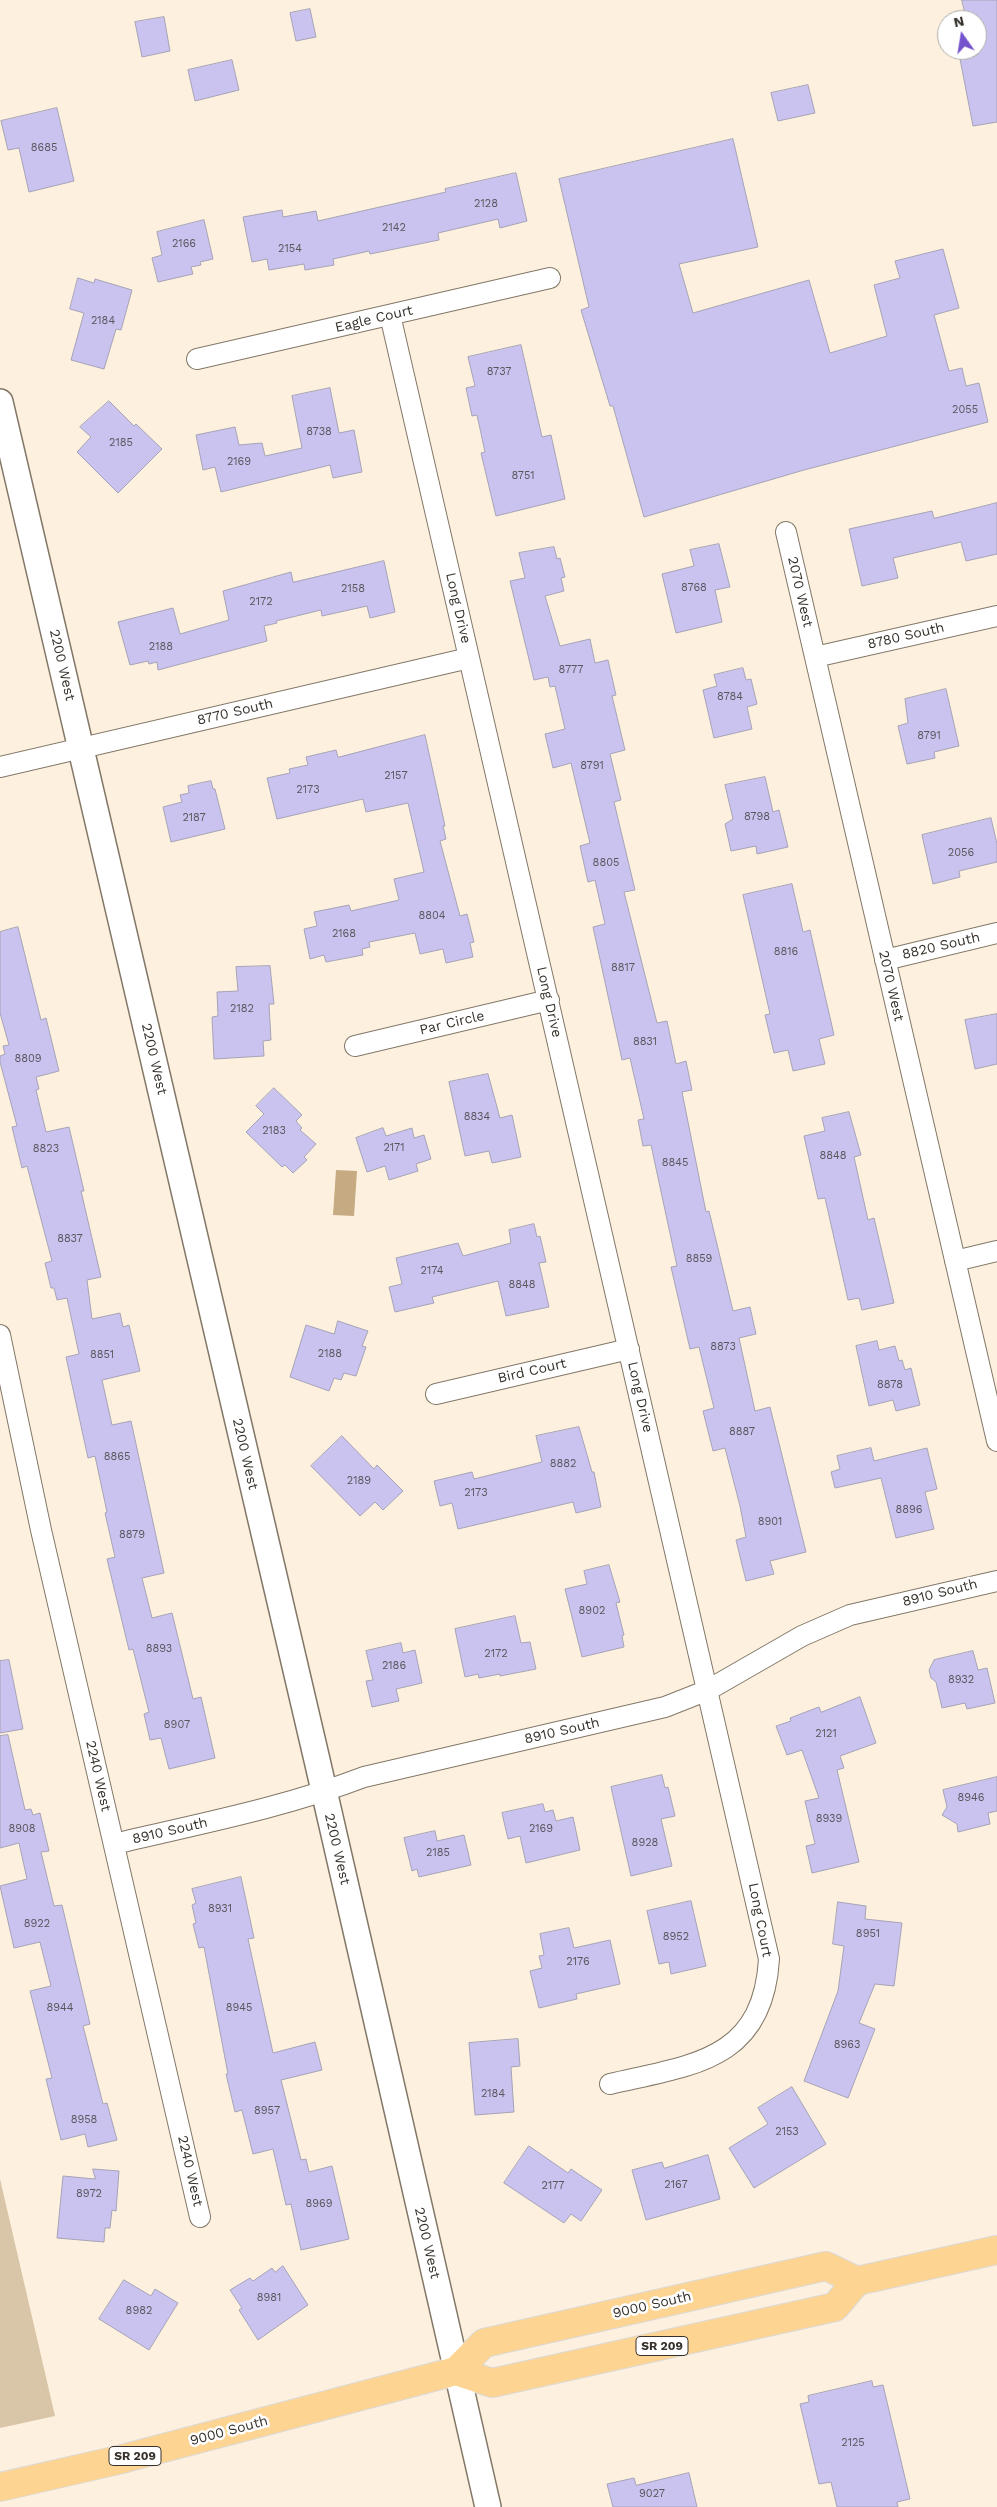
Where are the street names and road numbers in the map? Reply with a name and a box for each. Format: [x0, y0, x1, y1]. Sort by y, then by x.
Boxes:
street label: Eagle Court [334, 302, 414, 336]
street label: 2070 West [784, 555, 816, 629]
street label: Long Drive [442, 571, 474, 645]
street label: 8780 South [866, 619, 946, 653]
street label: 2200 West [46, 628, 78, 702]
street label: 8770 South [195, 695, 275, 729]
street label: 8820 South [900, 929, 982, 963]
street label: 2070 West [875, 949, 907, 1023]
street label: Long Drive [533, 965, 565, 1039]
street label: Par Circle [418, 1007, 486, 1039]
street label: 2200 West [138, 1022, 170, 1096]
street label: Bird Court [496, 1355, 568, 1387]
street label: Long Drive [624, 1360, 656, 1434]
street label: 2200 West [229, 1417, 261, 1491]
street label: 8910 South [901, 1576, 979, 1610]
street label: 8910 South [523, 1714, 601, 1748]
street label: 2240 West [82, 1739, 114, 1813]
street label: 2200 West [321, 1812, 353, 1886]
street label: 8910 South [131, 1814, 209, 1848]
street label: Long Court [745, 1881, 775, 1959]
street label: 2240 West [174, 2134, 206, 2208]
street label: 2200 West [411, 2206, 443, 2280]
street label: 9000 South [611, 2288, 693, 2322]
road number: SR 209 [636, 2336, 688, 2356]
street label: 9000 South [188, 2413, 270, 2449]
road number: SR 209 [109, 2446, 161, 2466]

